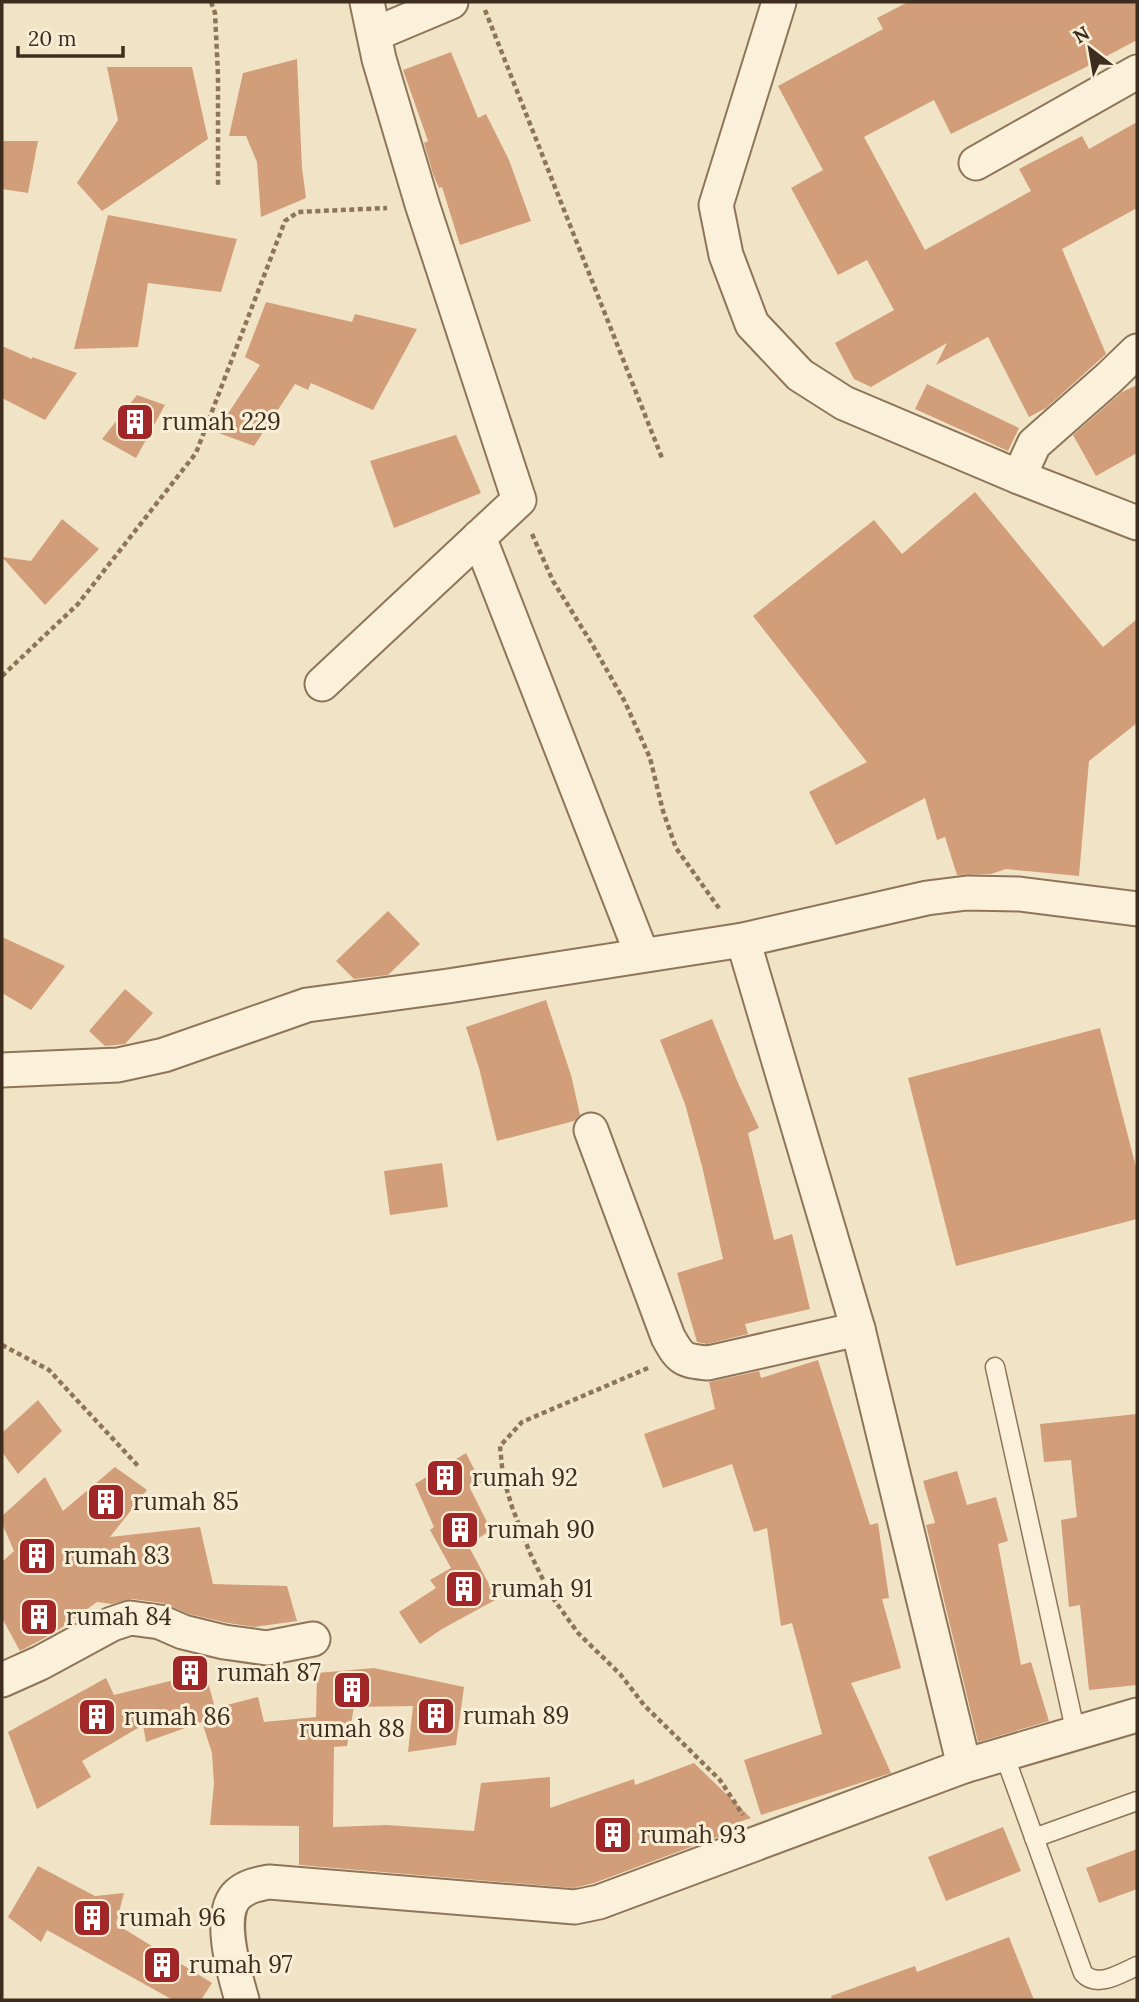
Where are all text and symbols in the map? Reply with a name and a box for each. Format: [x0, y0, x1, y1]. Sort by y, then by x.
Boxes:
scale bar [18, 14, 122, 58]
north arrow [1055, 14, 1125, 84]
text: N [1069, 20, 1094, 48]
text: 20 m [28, 25, 77, 52]
building icon: rumah 229 [114, 401, 156, 443]
place label: rumah 229 [162, 406, 281, 437]
building icon: rumah 92 [424, 1457, 466, 1499]
place label: rumah 92 [472, 1462, 578, 1493]
building icon: rumah 85 [85, 1481, 127, 1523]
place label: rumah 85 [133, 1486, 239, 1517]
building icon: rumah 90 [439, 1509, 481, 1551]
place label: rumah 90 [487, 1514, 595, 1545]
building icon: rumah 83 [16, 1535, 58, 1577]
place label: rumah 83 [64, 1540, 170, 1571]
building icon: rumah 91 [443, 1568, 485, 1610]
place label: rumah 91 [491, 1573, 593, 1604]
building icon: rumah 84 [18, 1596, 60, 1638]
place label: rumah 84 [66, 1601, 172, 1632]
building icon: rumah 87 [169, 1652, 211, 1694]
place label: rumah 87 [217, 1657, 321, 1688]
building icon: rumah 88 [331, 1669, 373, 1711]
building icon: rumah 89 [415, 1695, 457, 1737]
building icon: rumah 86 [76, 1696, 118, 1738]
place label: rumah 89 [463, 1700, 569, 1731]
place label: rumah 86 [124, 1701, 231, 1732]
place label: rumah 88 [299, 1713, 405, 1744]
building icon: rumah 93 [592, 1814, 634, 1856]
place label: rumah 93 [640, 1819, 747, 1850]
building icon: rumah 96 [71, 1897, 113, 1939]
place label: rumah 96 [119, 1902, 226, 1933]
building icon: rumah 97 [141, 1944, 183, 1986]
place label: rumah 97 [189, 1949, 293, 1980]

